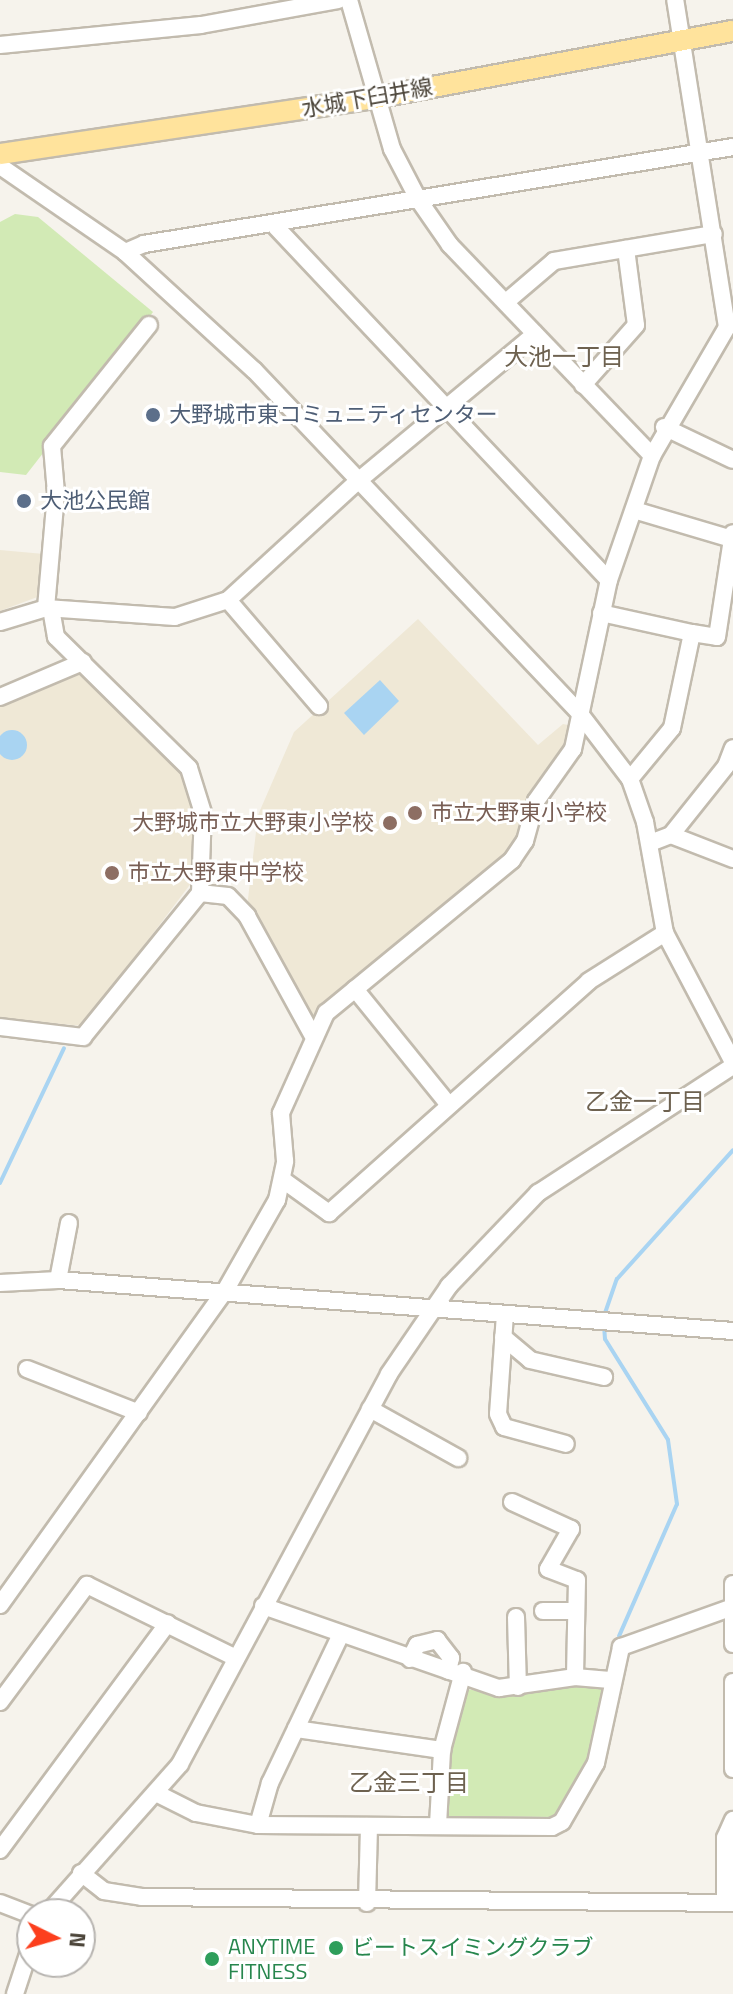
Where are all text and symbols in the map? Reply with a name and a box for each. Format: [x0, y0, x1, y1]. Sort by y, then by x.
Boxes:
street label: 水城下臼井線 [300, 74, 434, 122]
district label: 大池一丁目 [504, 343, 624, 371]
place label: 大野城市東コミュニティセンター [169, 402, 499, 428]
marker: 大野城市東コミュニティセンター [144, 406, 162, 424]
place label: 大池公民館 [40, 488, 150, 514]
marker: 大池公民館 [15, 492, 33, 510]
place label: 市立大野東小学校 [431, 800, 607, 826]
marker: 市立大野東小学校 [406, 804, 424, 822]
place label: 大野城市立大野東小学校 [132, 810, 374, 836]
marker: 大野城市立大野東小学校 [381, 814, 399, 832]
place label: 市立大野東中学校 [128, 860, 304, 886]
marker: 市立大野東中学校 [103, 864, 121, 882]
district label: 乙金一丁目 [585, 1088, 705, 1116]
district label: 乙金三丁目 [349, 1769, 469, 1797]
north arrow [16, 1898, 96, 1978]
text: N [60, 1931, 96, 1949]
place label: ANYTIME FITNESS [228, 1933, 315, 1984]
place label: ビートスイミングクラブ [352, 1935, 594, 1961]
marker: ビートスイミングクラブ [327, 1939, 345, 1957]
marker: ANYTIME FITNESS [203, 1950, 221, 1968]

